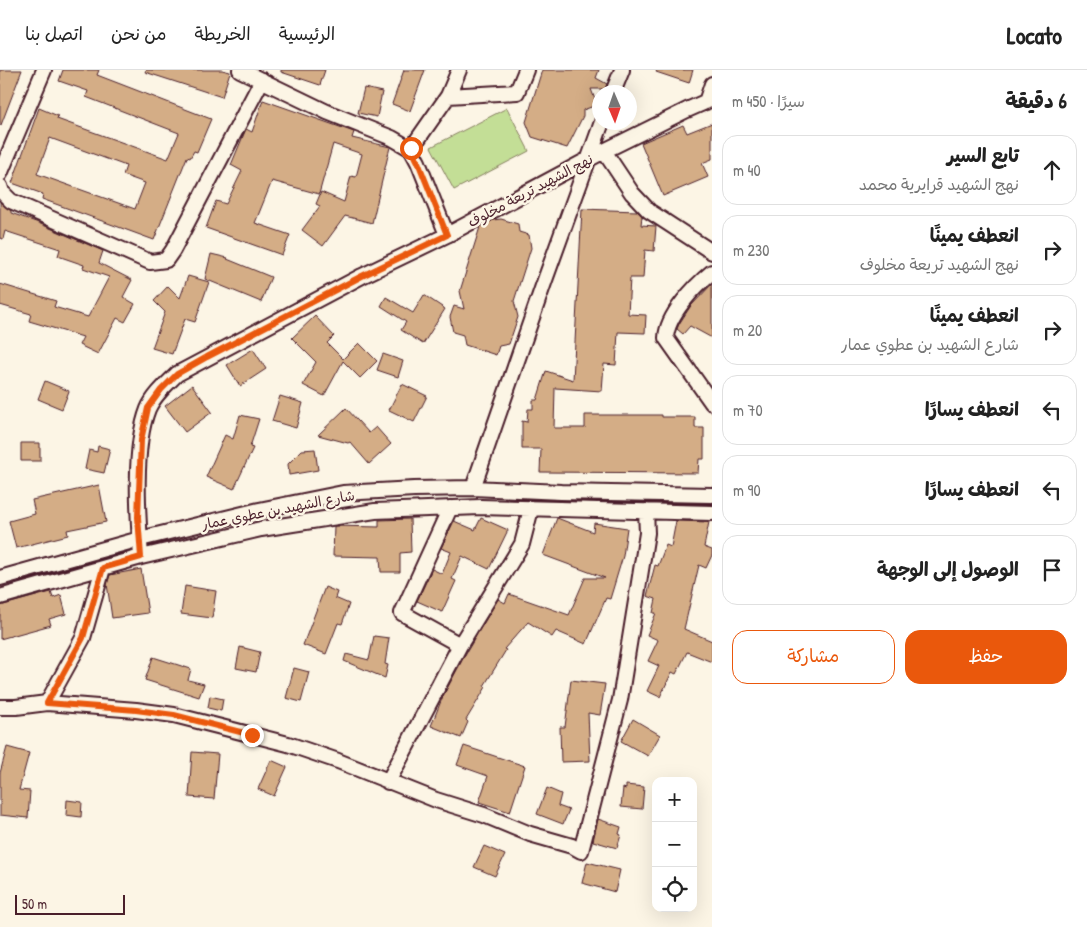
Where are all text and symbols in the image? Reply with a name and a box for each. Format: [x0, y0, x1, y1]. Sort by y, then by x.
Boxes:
text: Locato [1007, 19, 1062, 51]
text: اتصل بنا [25, 21, 83, 46]
text: من نحن [111, 21, 167, 46]
text: الخريطة [195, 21, 251, 46]
text: الرئيسية [279, 21, 335, 46]
north arrow [592, 85, 637, 130]
text: 6 دقيقة [1005, 86, 1067, 115]
text: سيرًا · 450 m [732, 90, 805, 112]
route start [400, 137, 423, 160]
text: تابع السير [947, 142, 1019, 168]
street label: نهج الشهيد تريعة مخلوف [464, 149, 596, 232]
icon: ahead [1038, 156, 1066, 184]
text: 40 m [733, 159, 761, 181]
text: نهج الشهيد قرايرية محمد [859, 173, 1019, 195]
text: انعطف يمينًا [930, 222, 1019, 248]
icon: right [1038, 236, 1066, 264]
text: 230 m [733, 239, 769, 261]
text: نهج الشهيد تريعة مخلوف [860, 253, 1019, 275]
text: انعطف يمينًا [930, 302, 1019, 328]
icon: right [1038, 316, 1066, 344]
text: 20 m [733, 319, 762, 341]
text: شارع الشهيد بن عطوي عمار [841, 333, 1019, 355]
text: انعطف يسارًا [925, 396, 1019, 422]
icon: left [1038, 396, 1066, 424]
text: 70 m [733, 399, 763, 421]
text: انعطف يسارًا [925, 476, 1019, 502]
icon: left [1038, 476, 1066, 504]
text: 90 m [733, 479, 761, 501]
street label: شارع الشهيد بن عطوي عمار [199, 485, 357, 535]
text: الوصول إلى الوجهة [877, 556, 1019, 582]
icon: arrive [1038, 556, 1066, 584]
button: مشاركة [732, 630, 895, 684]
button: حفظ [905, 630, 1067, 684]
route end [241, 724, 264, 747]
map controls [652, 777, 697, 912]
button: + [652, 777, 697, 822]
button: − [652, 822, 697, 867]
button: locate [652, 867, 697, 912]
scale bar [15, 892, 125, 915]
text: 50 m [22, 894, 47, 913]

